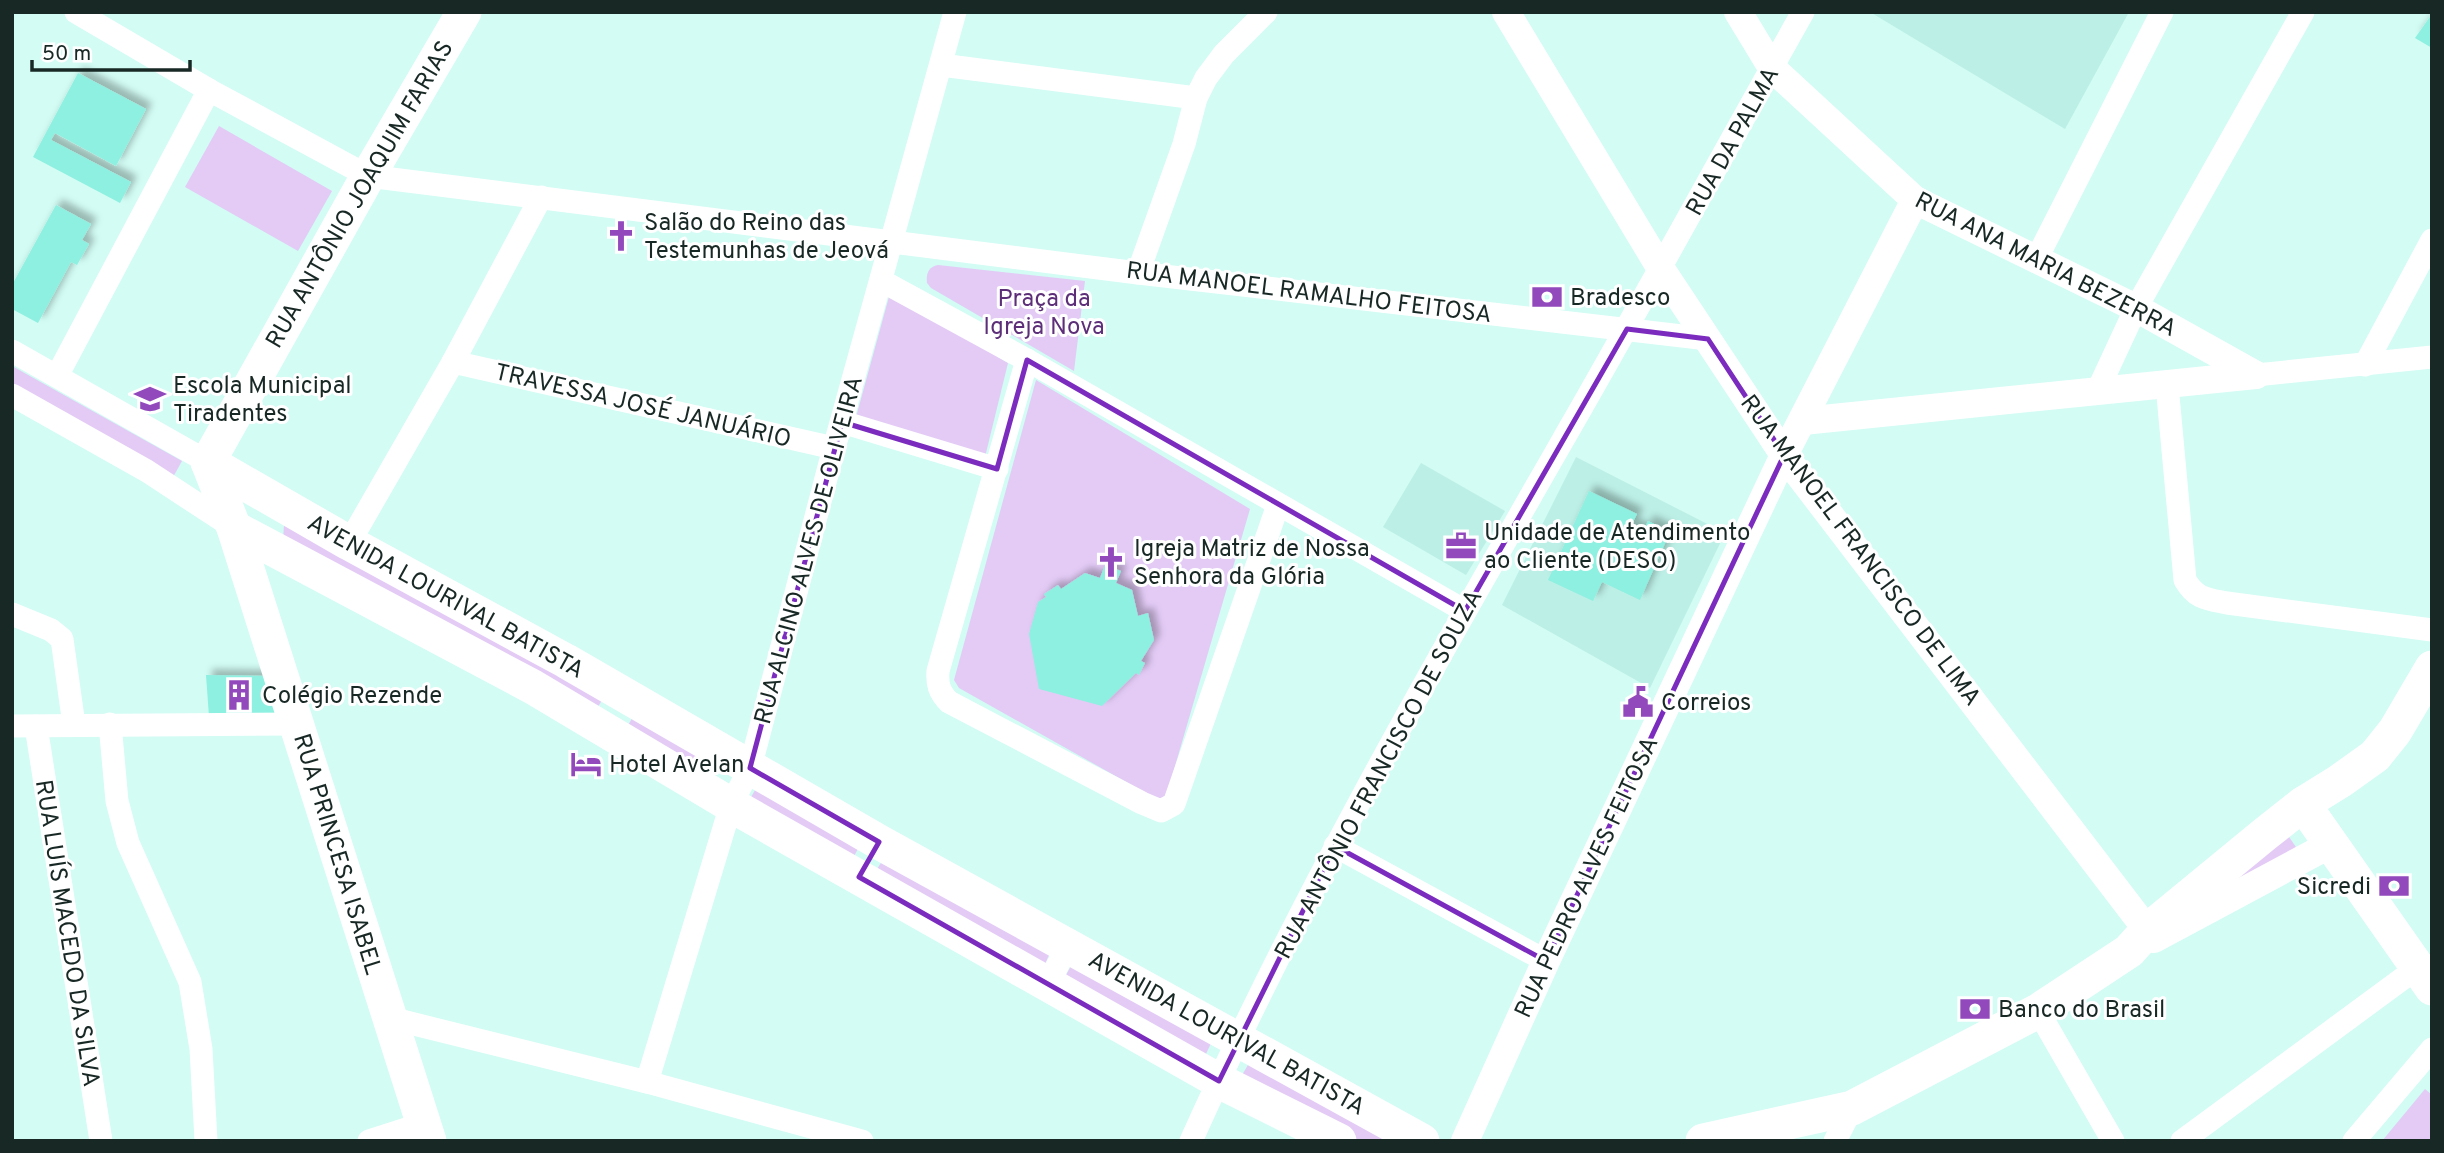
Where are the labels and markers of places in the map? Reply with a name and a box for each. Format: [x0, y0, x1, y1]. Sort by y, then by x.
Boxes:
place label: Salão do Reino das Testemunhas de Jeová [644, 209, 889, 267]
church icon: Salão do Reino das Testemunhas de Jeová [604, 219, 638, 253]
bank icon: Bradesco [1530, 280, 1564, 314]
place label: Bradesco [1570, 284, 1670, 314]
place label: Escola Municipal Tiradentes [173, 372, 352, 430]
school or university icon: Escola Municipal Tiradentes [133, 382, 167, 416]
place label: Unidade de Atendimento ao Cliente (DESO) [1484, 519, 1750, 577]
office icon: Unidade de Atendimento ao Cliente (DESO) [1444, 529, 1478, 563]
place label: Igreja Matriz de Nossa Senhora da Glória [1134, 535, 1370, 593]
church icon: Igreja Matriz de Nossa Senhora da Glória [1094, 545, 1128, 579]
building icon: Colégio Rezende [222, 678, 256, 712]
place label: Colégio Rezende [262, 682, 442, 712]
public building icon: Correios [1621, 685, 1655, 719]
place label: Correios [1661, 689, 1751, 719]
hotel icon: Hotel Avelan [569, 747, 603, 781]
place label: Hotel Avelan [609, 751, 745, 781]
bank icon: Sicredi [2377, 869, 2411, 903]
place label: Sicredi [2297, 873, 2371, 903]
bank icon: Banco do Brasil [1958, 992, 1992, 1026]
place label: Banco do Brasil [1998, 996, 2165, 1026]

